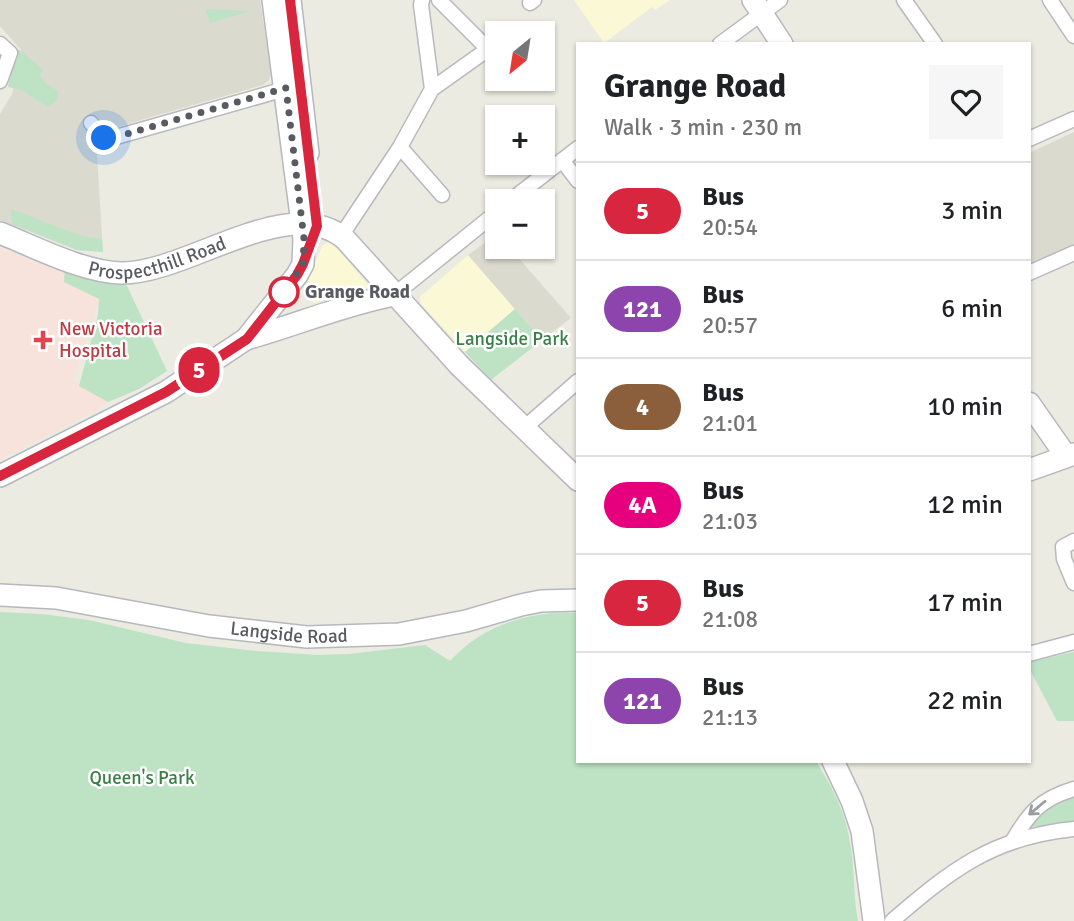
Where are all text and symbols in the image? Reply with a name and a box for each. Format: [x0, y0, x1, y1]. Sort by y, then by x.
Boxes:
north arrow [485, 21, 555, 91]
map controls [485, 21, 555, 259]
button: heart [929, 65, 1003, 139]
text: Grange Road [604, 66, 786, 107]
button: + [485, 105, 555, 175]
text: Walk · 3 min · 230 m [604, 113, 802, 142]
your location [86, 120, 121, 155]
text: Bus [702, 181, 744, 213]
button: − [485, 189, 555, 259]
text: 3 min [941, 195, 1003, 227]
text: 5 [636, 196, 649, 226]
text: 20:54 [702, 213, 758, 242]
street label: Prospecthill Road [86, 231, 229, 285]
marker: Grange Road [269, 277, 299, 307]
text: Bus [702, 279, 744, 311]
place label: Grange Road [305, 280, 410, 304]
text: 6 min [941, 293, 1003, 325]
text: 121 [623, 294, 662, 324]
text: 20:57 [702, 311, 758, 340]
place label: New Victoria Hospital [59, 317, 163, 363]
park label: Langside Park [455, 327, 569, 351]
marker: New Victoria Hospital [33, 330, 53, 350]
line badge: 5 [176, 347, 222, 393]
text: 5 [193, 355, 205, 385]
text: Bus [702, 377, 744, 409]
text: 10 min [927, 391, 1003, 423]
text: 4 [636, 392, 649, 422]
text: 21:01 [702, 409, 758, 438]
text: Bus [702, 475, 744, 507]
text: 12 min [927, 489, 1003, 521]
text: 4A [628, 490, 657, 520]
text: 21:03 [702, 507, 758, 536]
text: Bus [702, 573, 744, 605]
text: 17 min [927, 587, 1003, 619]
text: 5 [636, 588, 649, 618]
text: 21:08 [702, 605, 758, 634]
street label: Langside Road [229, 616, 348, 649]
text: Bus [702, 671, 744, 703]
text: 22 min [927, 685, 1003, 717]
text: 121 [623, 686, 662, 716]
text: 21:13 [702, 703, 758, 732]
park label: Queen's Park [89, 766, 195, 790]
one-way arrow [1028, 800, 1046, 816]

